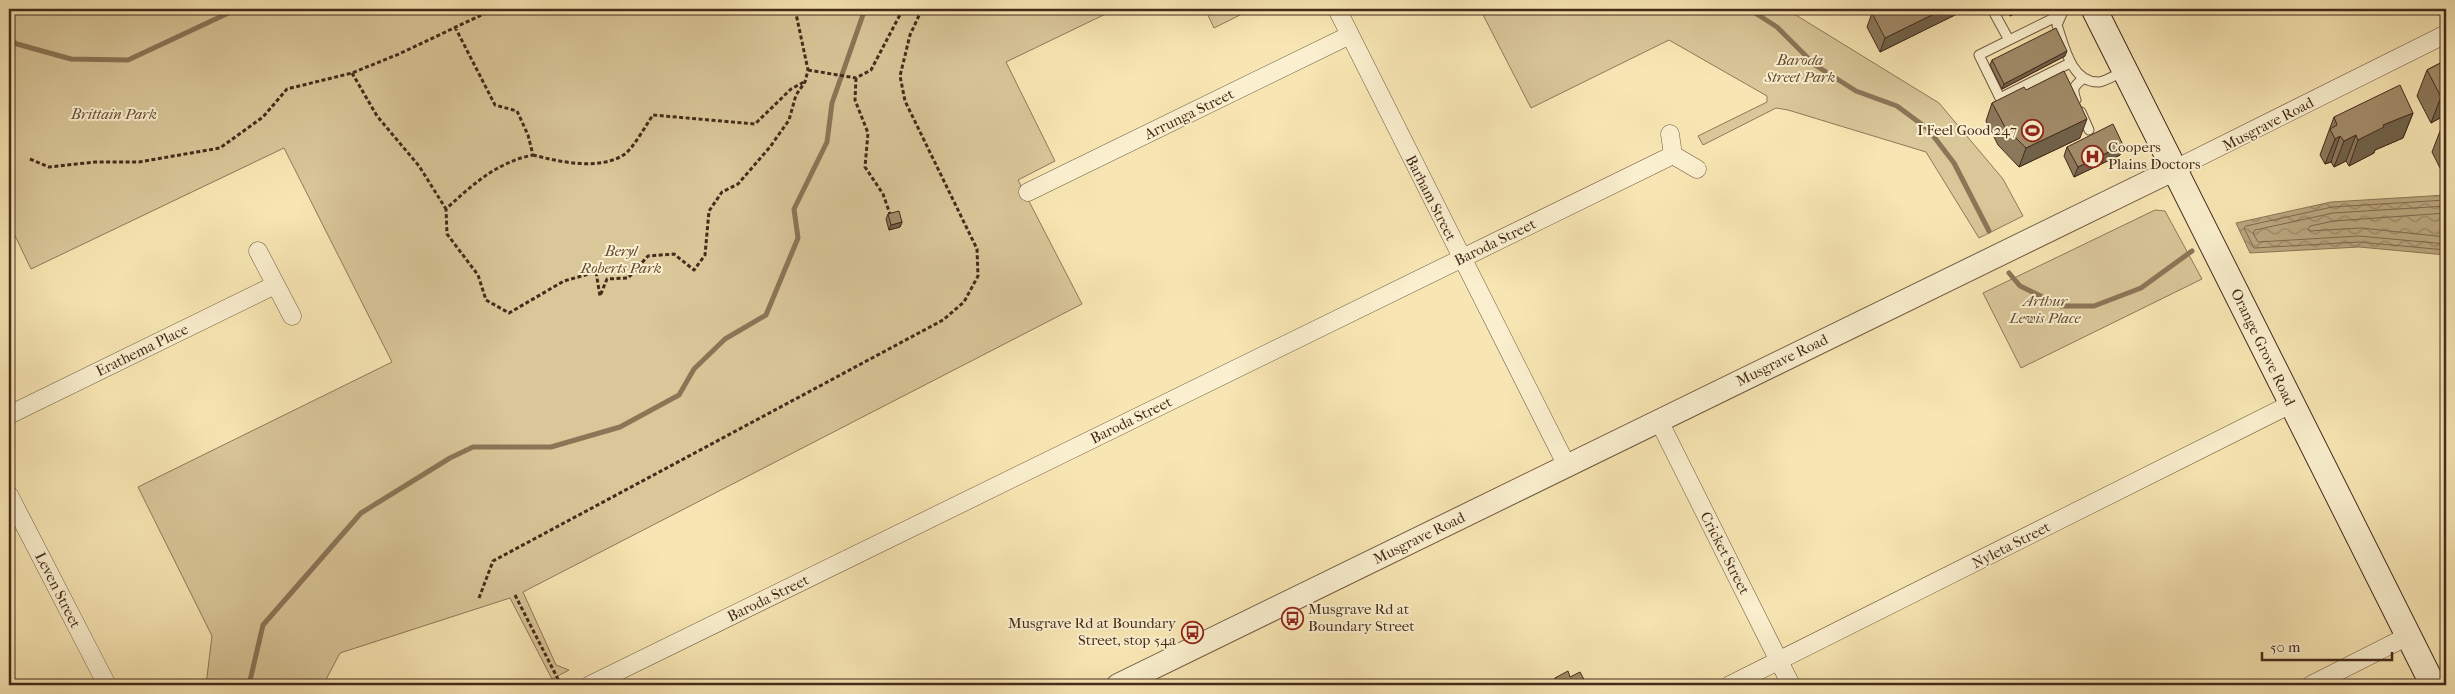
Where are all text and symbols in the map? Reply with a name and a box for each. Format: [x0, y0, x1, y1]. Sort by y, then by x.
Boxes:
park label: Baroda Street Park [1764, 51, 1835, 86]
street label: Arrunga Street [1140, 84, 1237, 144]
street label: Musgrave Road [2219, 93, 2317, 155]
park label: Brittain Park [70, 105, 157, 123]
sports icon: I Feel Good 247 [2021, 118, 2045, 142]
place label: I Feel Good 247 [1917, 121, 2017, 139]
place label: Coopers Plains Doctors [2108, 138, 2201, 173]
hospital icon: Coopers Plains Doctors [2080, 144, 2104, 168]
street label: Barham Street [1402, 152, 1461, 244]
street label: Baroda Street [1451, 214, 1539, 269]
park label: Beryl Roberts Park [579, 242, 662, 277]
street label: Orange Grove Road [2227, 286, 2300, 409]
park label: Arthur Lewis Place [2008, 292, 2082, 327]
street label: Erathema Place [93, 320, 192, 380]
street label: Musgrave Road [1733, 330, 1832, 390]
street label: Baroda Street [1087, 392, 1175, 447]
street label: Musgrave Road [1370, 508, 1469, 568]
street label: Cricket Street [1696, 509, 1754, 598]
street label: Nyleta Street [1969, 517, 2054, 572]
street label: Leven Street [31, 549, 85, 631]
street label: Baroda Street [724, 570, 812, 625]
place label: Musgrave Rd at Boundary Street [1308, 600, 1415, 635]
bus stop icon: Musgrave Rd at Boundary Street [1280, 606, 1304, 630]
place label: Musgrave Rd at Boundary Street, stop 54a [1008, 614, 1177, 649]
bus stop icon: Musgrave Rd at Boundary Street, stop 54a [1180, 620, 1204, 644]
scale bar [2262, 629, 2392, 661]
text: 50 m [2270, 638, 2301, 656]

